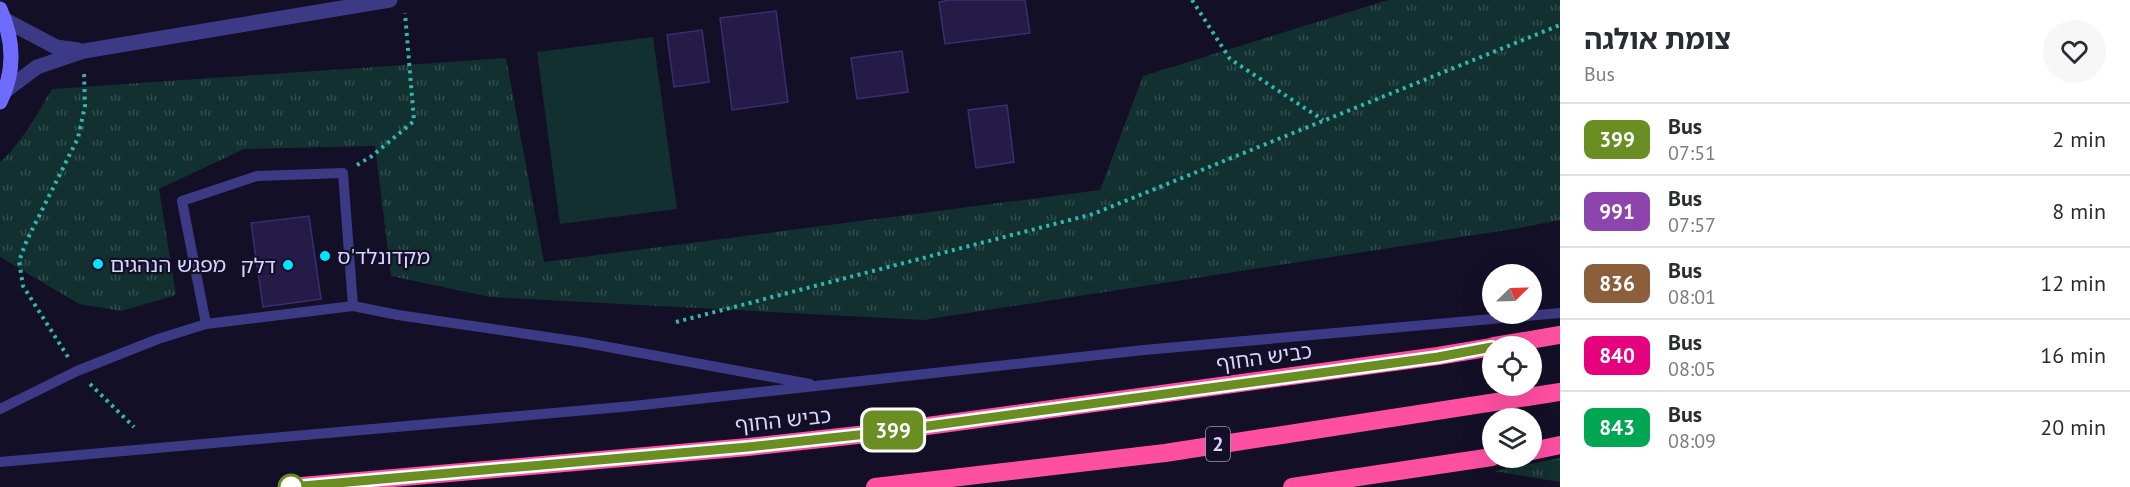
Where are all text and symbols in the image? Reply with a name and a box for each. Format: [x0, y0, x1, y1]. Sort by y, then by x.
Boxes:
text: צומת אולגה [1584, 20, 1731, 57]
button: heart [2043, 20, 2106, 83]
text: Bus [1584, 61, 1615, 87]
text: Bus [1668, 112, 1702, 140]
text: 2 min [2052, 125, 2106, 153]
text: 399 [1599, 126, 1635, 153]
text: 07:51 [1668, 140, 1716, 166]
text: Bus [1668, 184, 1702, 212]
text: 8 min [2052, 197, 2106, 225]
text: 991 [1599, 198, 1635, 225]
text: 07:57 [1668, 212, 1716, 238]
place label: מקדונלד'ס [337, 243, 430, 270]
marker: מקדונלד'ס [318, 249, 332, 263]
place label: מפגש הנהגים [110, 251, 226, 278]
place label: דלק [240, 252, 276, 279]
text: Bus [1668, 256, 1702, 284]
marker: מפגש הנהגים [91, 257, 105, 271]
marker: דלק [281, 258, 295, 272]
north arrow [1482, 264, 1542, 324]
map controls [1482, 264, 1542, 468]
text: 12 min [2040, 269, 2106, 297]
text: 836 [1599, 270, 1635, 297]
text: 08:01 [1668, 284, 1716, 310]
text: Bus [1668, 328, 1702, 356]
button: locate [1482, 336, 1542, 396]
street label: כביש החוף [1214, 337, 1314, 377]
text: 16 min [2040, 341, 2106, 369]
text: 840 [1599, 342, 1635, 369]
text: 08:05 [1668, 356, 1716, 382]
text: Bus [1668, 400, 1702, 428]
street label: כביש החוף [734, 402, 832, 438]
button: layers [1482, 408, 1542, 468]
line badge: 399 [858, 410, 928, 450]
text: 20 min [2040, 413, 2106, 441]
text: 843 [1599, 414, 1635, 441]
text: 399 [875, 417, 911, 444]
road number: 2 [1206, 427, 1230, 461]
text: 08:09 [1668, 428, 1716, 454]
unlabelled marker [278, 474, 304, 487]

